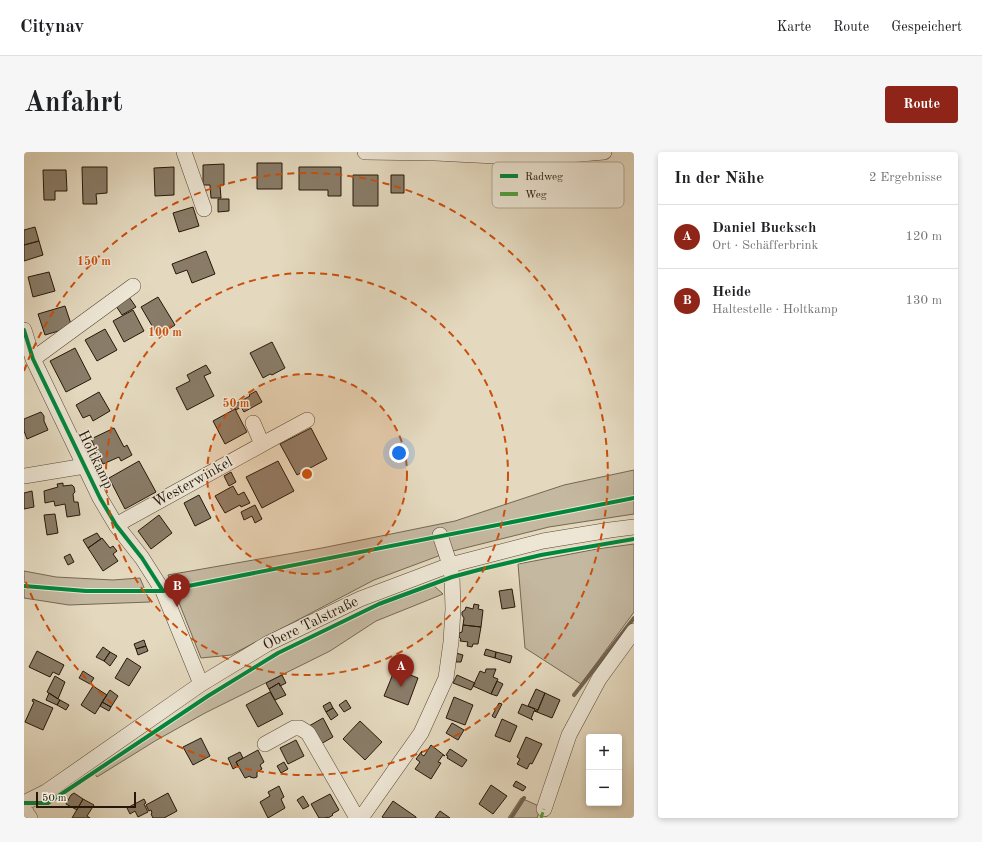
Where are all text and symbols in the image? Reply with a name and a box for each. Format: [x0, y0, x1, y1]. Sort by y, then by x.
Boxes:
text: Citynav [20, 18, 84, 37]
text: Karte [777, 20, 811, 34]
text: Route [833, 20, 869, 34]
text: Gespeichert [891, 20, 962, 34]
button: Route [885, 86, 958, 123]
text: Anfahrt [24, 90, 123, 118]
legend [492, 162, 624, 208]
text: In der Nähe [674, 170, 764, 187]
text: 2 Ergebnisse [869, 171, 942, 184]
text: Radweg [525, 172, 563, 183]
text: Weg [525, 190, 547, 201]
text: Daniel Bucksch [712, 221, 816, 236]
text: A [682, 230, 692, 243]
text: 120 m [905, 230, 942, 243]
text: Ort · Schäfferbrink [712, 239, 818, 252]
text: 150 m [77, 255, 111, 268]
text: Heide [712, 285, 751, 300]
text: B [682, 294, 692, 307]
text: 130 m [905, 294, 942, 307]
text: Haltestelle · Holtkamp [712, 303, 838, 316]
text: 100 m [148, 327, 182, 339]
text: 50 m [223, 397, 250, 410]
street label: Holtkamp [74, 428, 116, 492]
your location [389, 443, 409, 463]
street label: Westerwinkel [151, 455, 235, 511]
centre of rings [300, 467, 314, 481]
pin: B [164, 574, 190, 607]
street label: Obere Talstraße [261, 594, 361, 654]
pin: A [388, 654, 414, 687]
map controls [586, 734, 622, 806]
button: + [586, 734, 622, 770]
button: − [586, 770, 622, 806]
scale bar [36, 790, 136, 809]
text: 50 m [42, 793, 67, 804]

